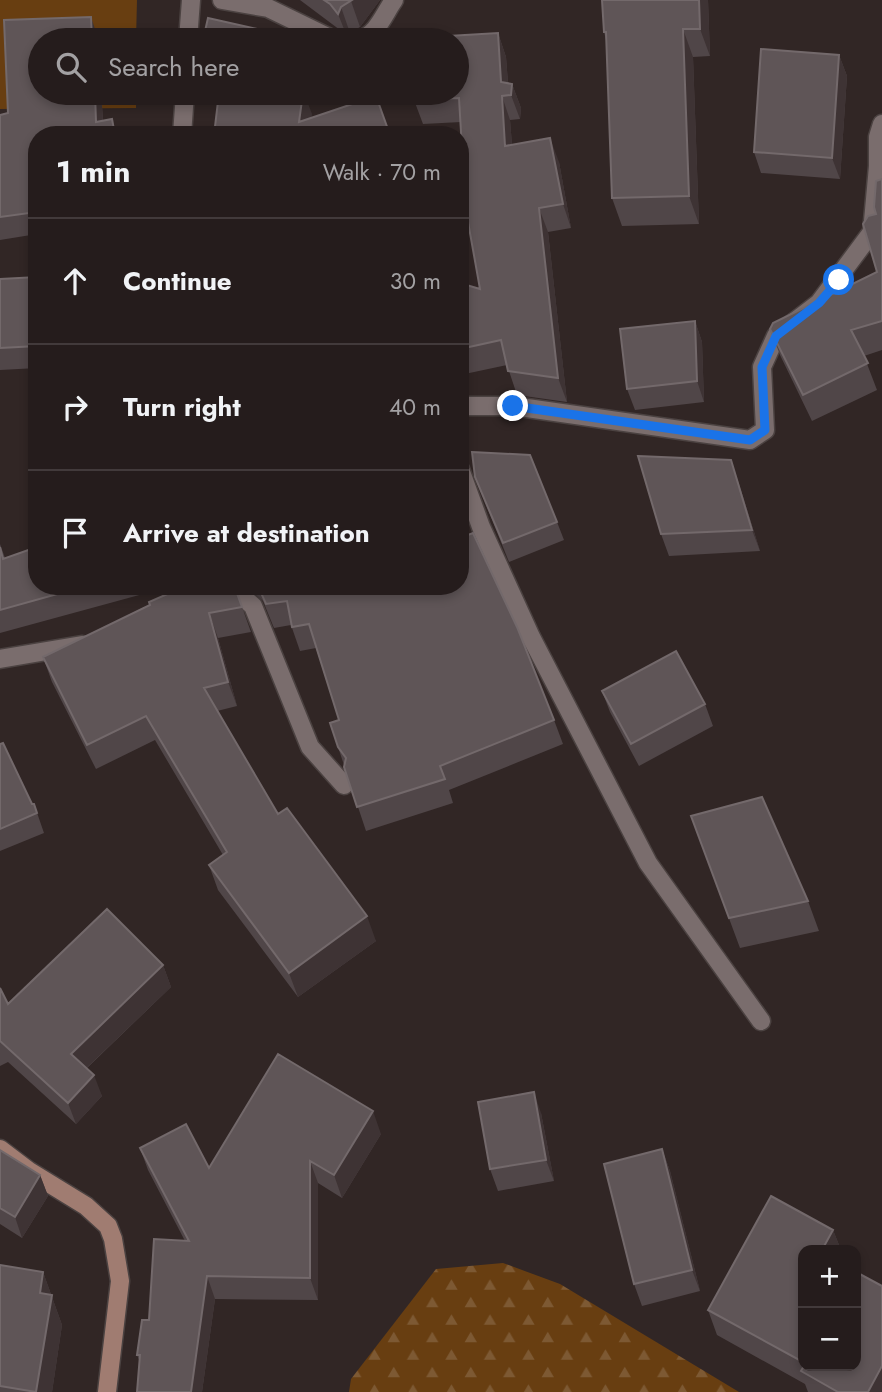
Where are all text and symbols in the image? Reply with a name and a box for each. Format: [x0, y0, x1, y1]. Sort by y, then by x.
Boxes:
search box [28, 28, 469, 105]
icon: search [52, 48, 90, 86]
text: Search here [108, 48, 240, 86]
text: 1 min [56, 150, 130, 193]
text: Walk · 70 m [323, 155, 441, 189]
icon: ahead [56, 262, 94, 300]
text: Continue [123, 262, 232, 300]
text: 30 m [390, 264, 441, 298]
route start [823, 264, 854, 295]
icon: right [56, 388, 94, 426]
text: Turn right [123, 388, 241, 426]
text: 40 m [389, 390, 441, 424]
route end [497, 390, 528, 421]
icon: arrive [56, 514, 94, 552]
text: Arrive at destination [123, 514, 370, 552]
map controls [798, 1245, 861, 1371]
button: + [798, 1245, 861, 1308]
button: − [798, 1308, 861, 1371]

